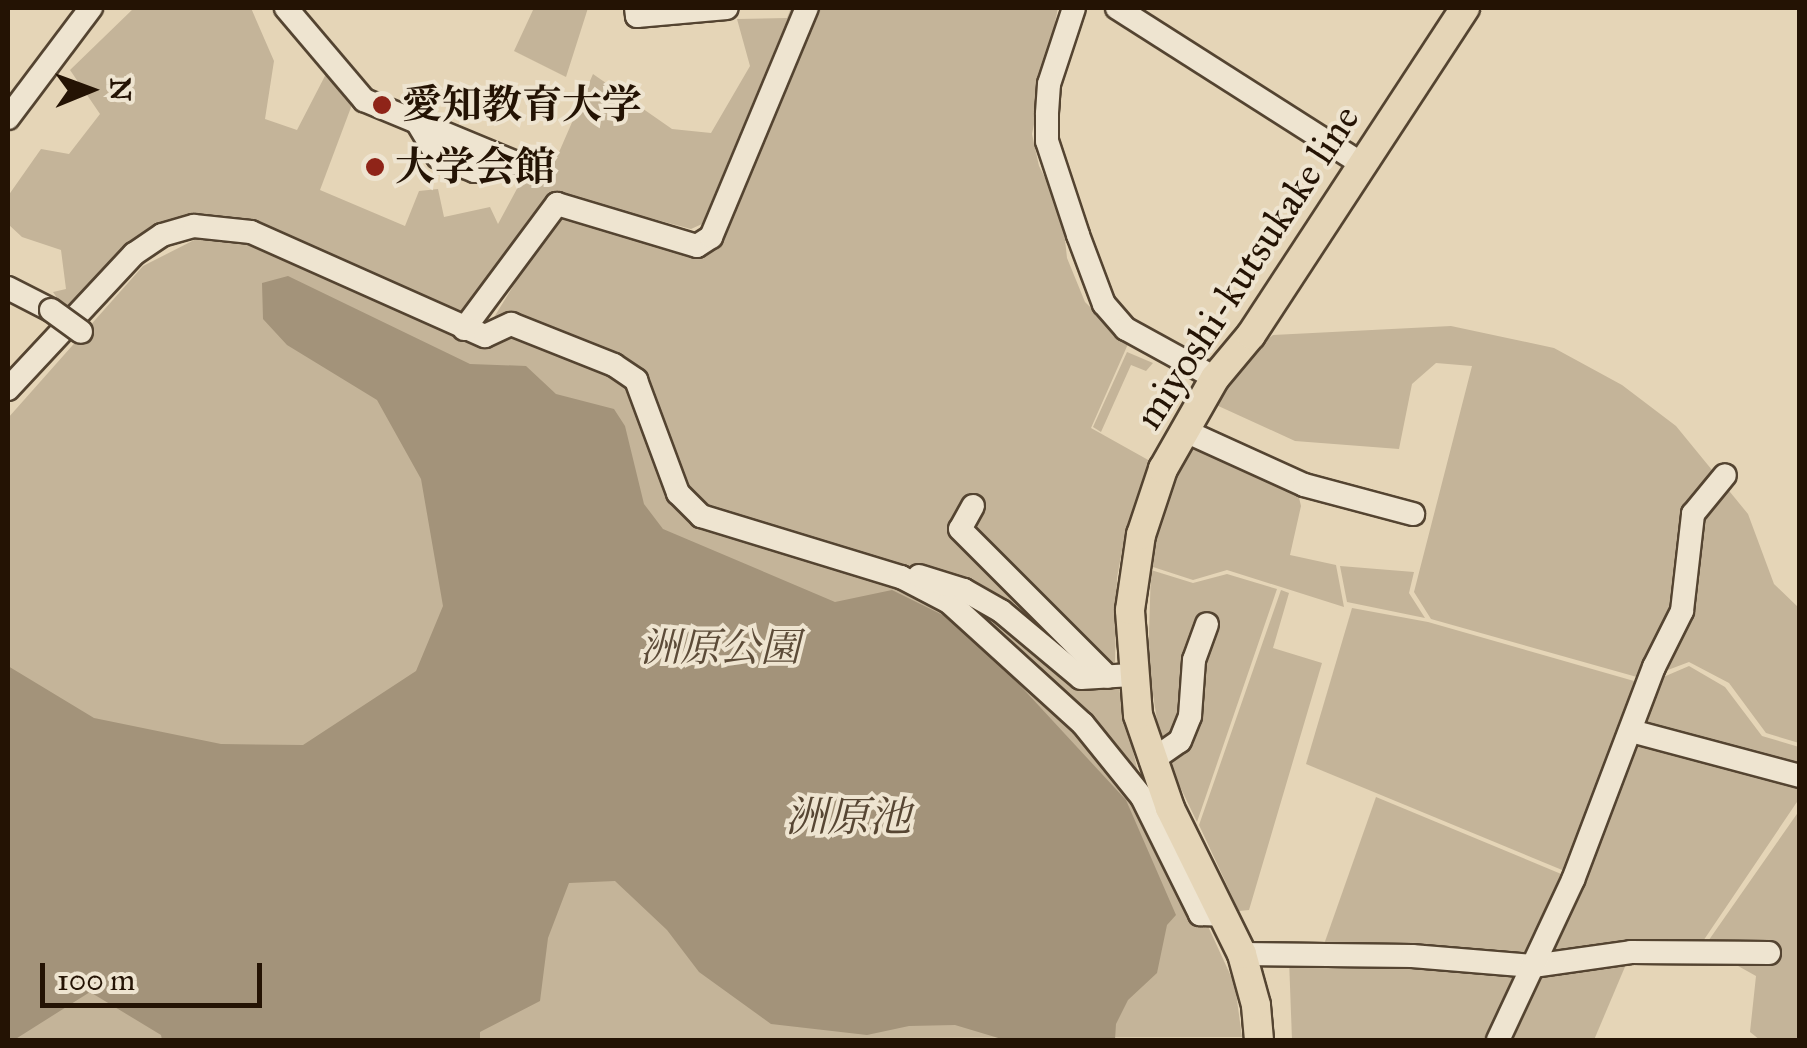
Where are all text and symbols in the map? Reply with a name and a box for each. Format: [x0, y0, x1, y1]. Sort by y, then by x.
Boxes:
north arrow [40, 40, 140, 140]
text: N [103, 77, 138, 102]
place label: 愛知教育大学 [402, 81, 642, 129]
marker: 愛知教育大学 [371, 94, 393, 116]
street label: miyoshi-kutsukake line [1124, 96, 1370, 438]
place label: 大学会館 [395, 143, 555, 191]
marker: 大学会館 [364, 156, 386, 178]
park label: 洲原公園 [640, 624, 800, 672]
water label: 洲原池 [785, 792, 911, 842]
scale bar [45, 943, 268, 1005]
text: 100 m [57, 962, 135, 998]

